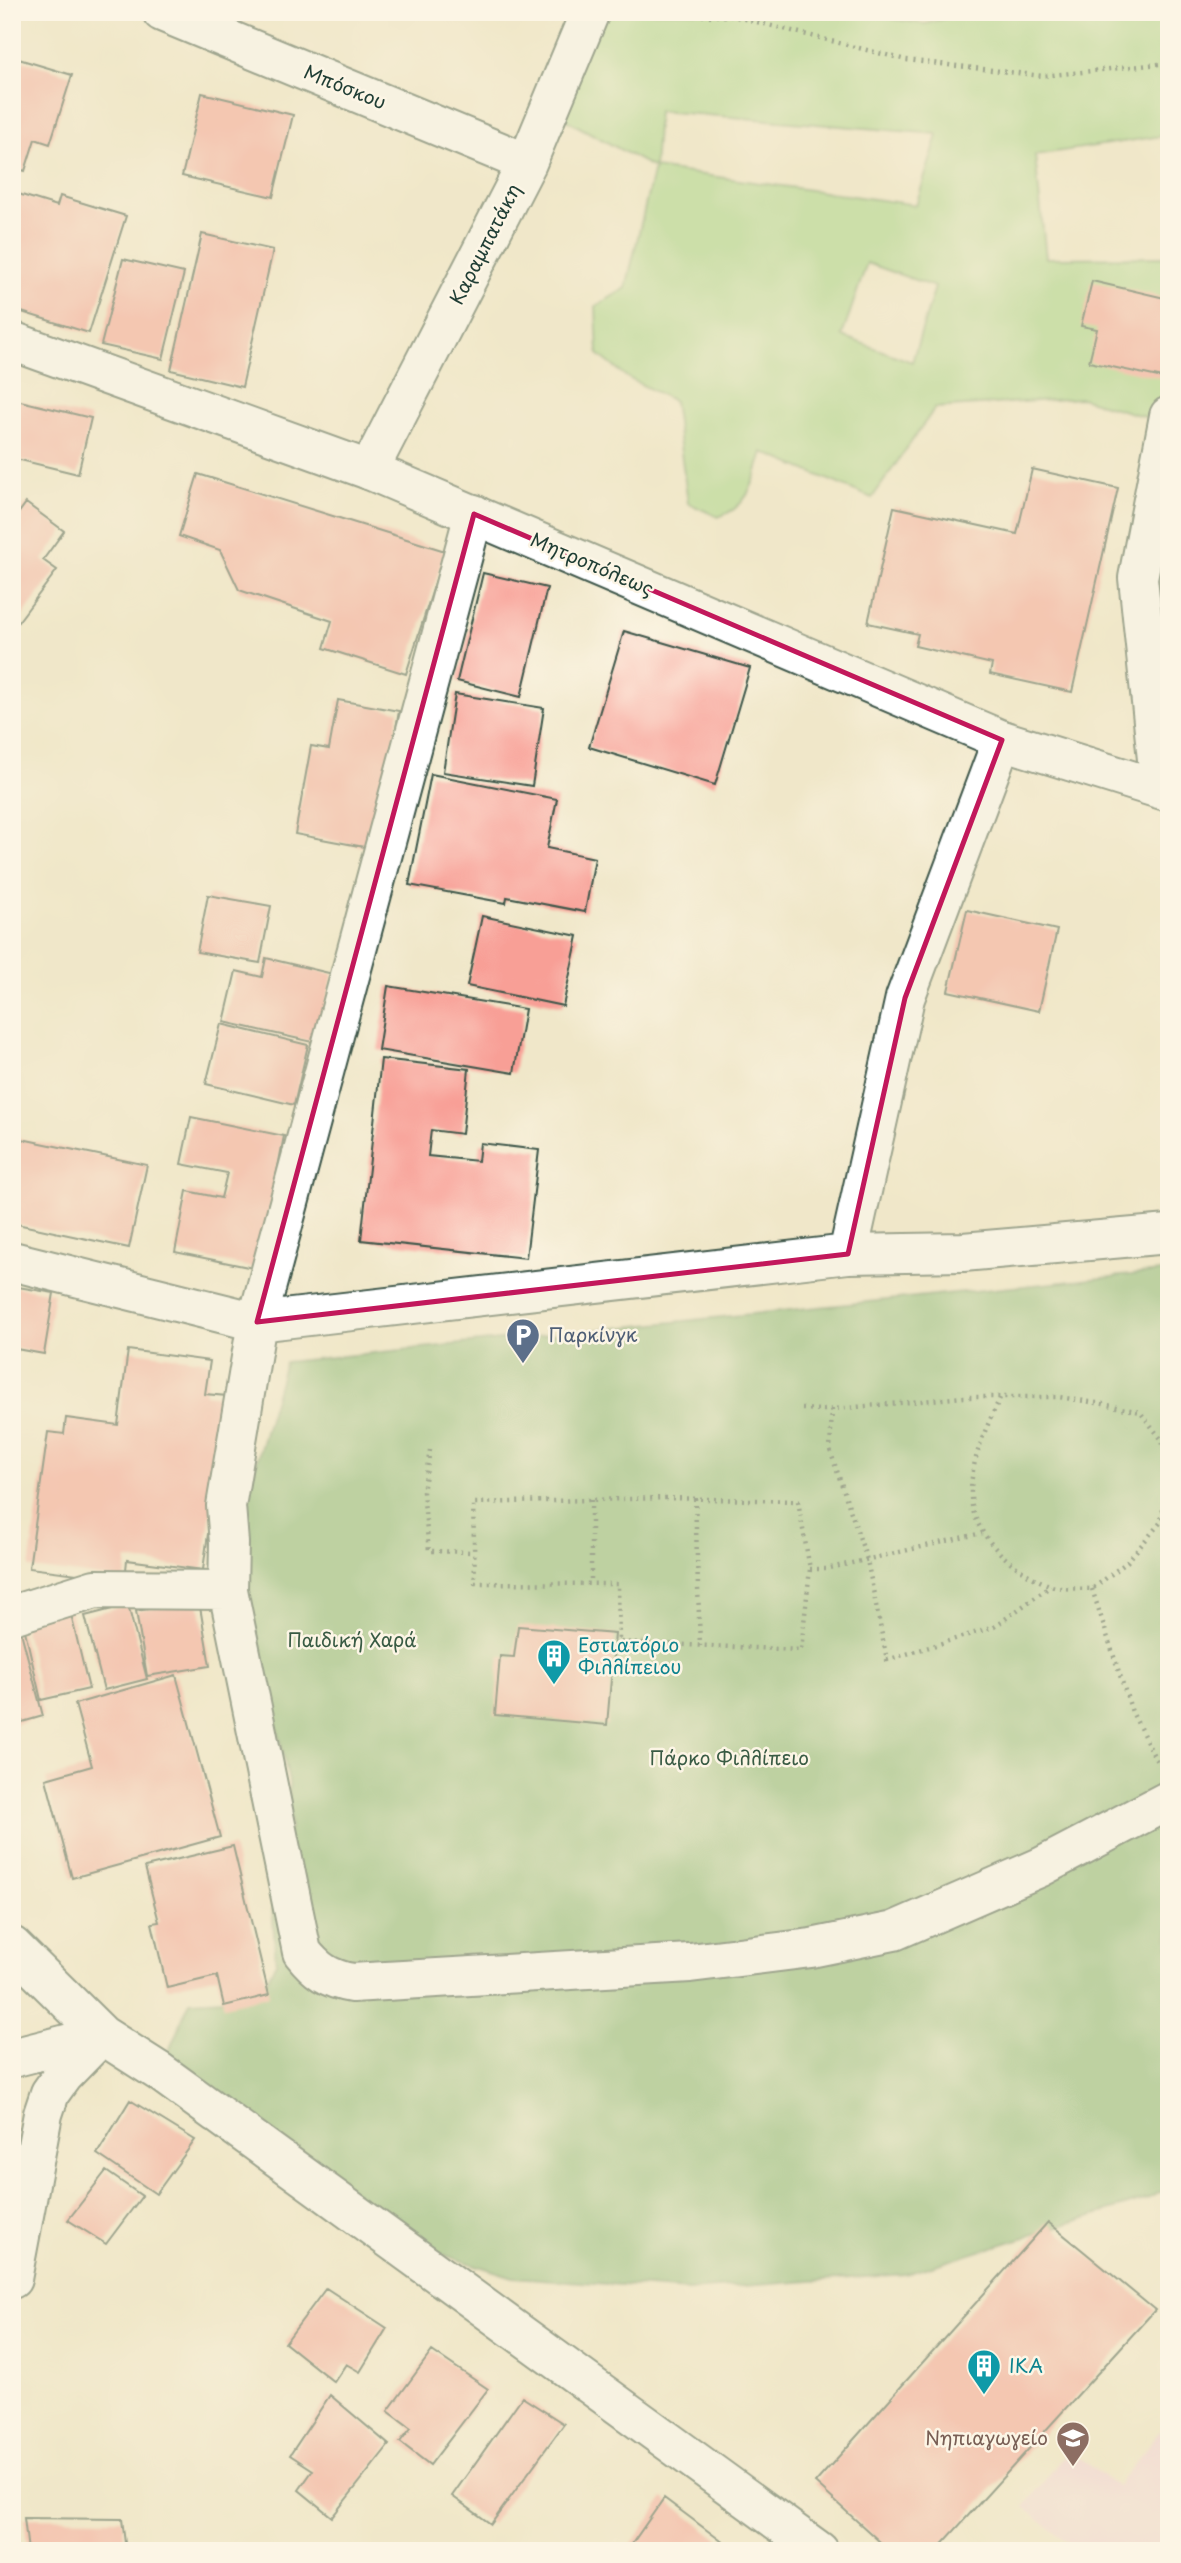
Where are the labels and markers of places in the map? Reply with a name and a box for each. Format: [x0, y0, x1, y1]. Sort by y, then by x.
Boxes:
parking icon: Παρκίνγκ [504, 1316, 542, 1365]
place label: Παρκίνγκ [548, 1320, 638, 1348]
place label: Εστιατόριο Φιλλίπειου [578, 1630, 681, 1680]
building icon: Εστιατόριο Φιλλίπειου [535, 1637, 573, 1686]
building icon: ΙΚΑ [965, 2347, 1003, 2396]
place label: ΙΚΑ [1009, 2351, 1043, 2379]
school or university icon: Νηπιαγωγείο [1054, 2419, 1092, 2468]
place label: Νηπιαγωγείο [925, 2423, 1048, 2451]

